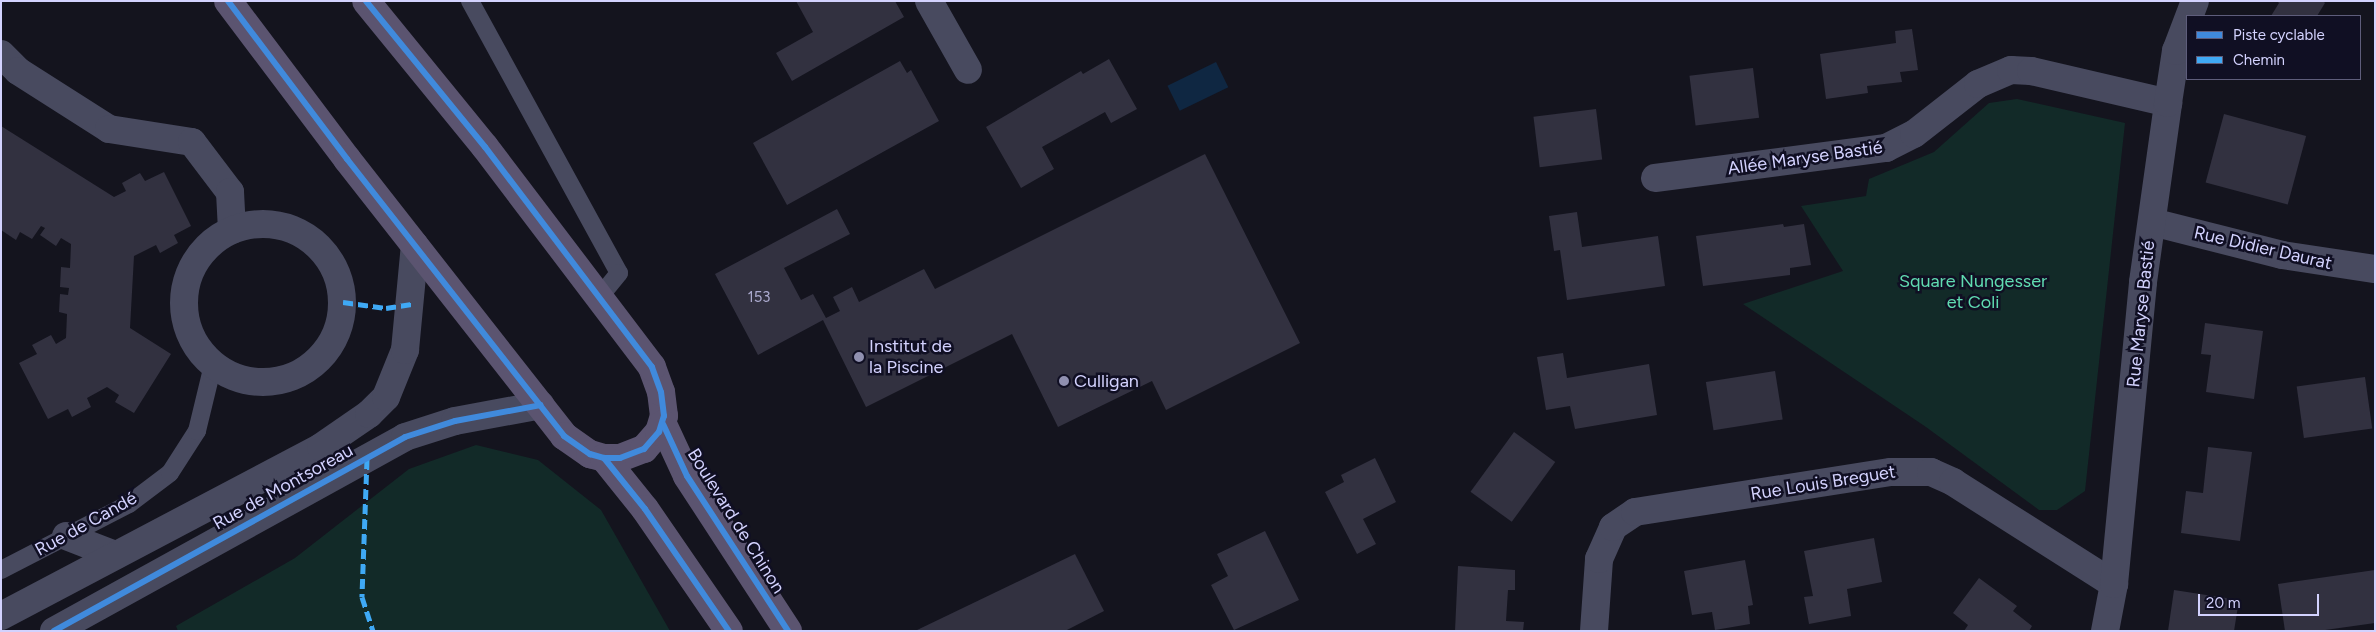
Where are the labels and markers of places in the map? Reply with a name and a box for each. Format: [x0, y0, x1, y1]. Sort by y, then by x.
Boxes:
place label: Institut de la Piscine [869, 336, 952, 378]
marker: Institut de la Piscine [853, 351, 865, 363]
place label: Culligan [1074, 370, 1139, 392]
marker: Culligan [1058, 375, 1070, 387]

